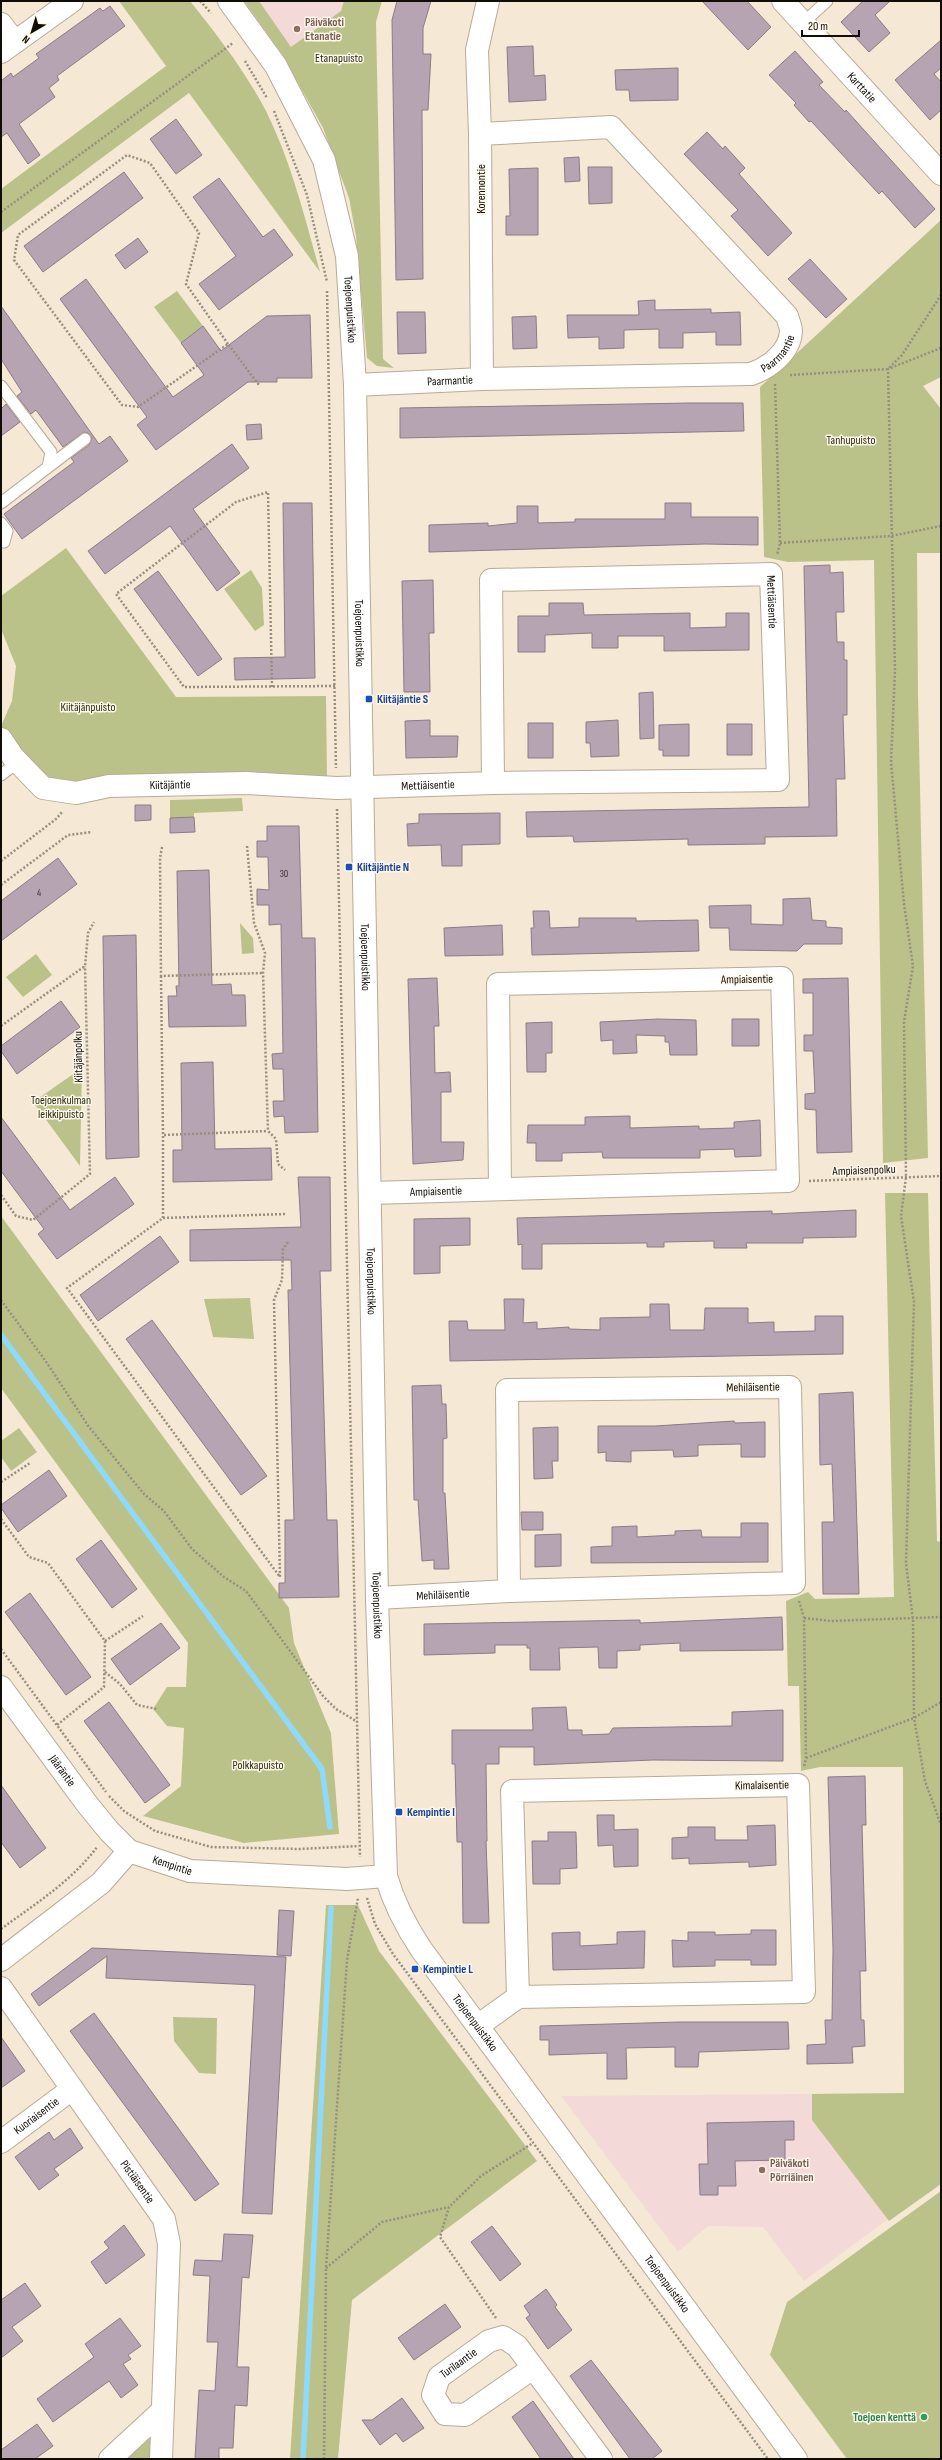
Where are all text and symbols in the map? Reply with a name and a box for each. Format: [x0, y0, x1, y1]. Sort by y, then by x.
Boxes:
north arrow [12, 12, 52, 52]
scale bar [802, 12, 859, 38]
place label: Päiväkoti Etanatie [305, 15, 344, 44]
text: 20 m [808, 19, 828, 34]
marker: Päiväkoti Etanatie [292, 24, 302, 34]
text: N [20, 32, 32, 46]
park label: Etanapuisto [315, 51, 363, 66]
street label: Karttatie [844, 69, 879, 106]
street label: Korennontie [474, 164, 489, 214]
street label: Toejoenpuistikko [340, 275, 359, 344]
street label: Paarmantie [758, 333, 798, 376]
street label: Paarmantie [427, 372, 473, 390]
park label: Tanhupuisto [826, 433, 876, 448]
street label: Mettiäisentie [763, 575, 780, 629]
street label: Toejoenpuistikko [351, 599, 367, 667]
place label: Kiitäjäntie S [377, 692, 429, 707]
marker: Kiitäjäntie S [364, 694, 374, 704]
park label: Kiitäjänpuisto [60, 700, 116, 715]
street label: Kiitäjäntie [149, 777, 191, 793]
street label: Mettiäisentie [401, 777, 455, 794]
place label: Kiitäjäntie N [357, 860, 409, 875]
marker: Kiitäjäntie N [344, 862, 354, 872]
house number: 30 [280, 868, 288, 880]
house number: 4 [37, 887, 41, 899]
street label: Toejoenpuistikko [357, 923, 373, 991]
street label: Ampiaisentie [720, 972, 773, 987]
street label: Kiitäjänpolku [71, 1031, 86, 1083]
park label: Toejoenkulman leikkipuisto [31, 1093, 91, 1122]
street label: Ampiaisenpolku [831, 1162, 896, 1179]
street label: Ampiaisentie [409, 1183, 462, 1200]
street label: Toejoenpuistikko [363, 1247, 379, 1315]
street label: Mehiläisentie [726, 1380, 780, 1395]
street label: Toejoenpuistikko [369, 1571, 385, 1639]
street label: Mehiläisentie [416, 1586, 470, 1604]
street label: Jääräntie [45, 1752, 79, 1790]
park label: Polkkapuisto [232, 1758, 284, 1773]
street label: Kimalaisentie [735, 1778, 789, 1793]
place label: Kempintie I [407, 1805, 455, 1820]
marker: Kempintie I [394, 1807, 404, 1817]
street label: Kempintie [150, 1852, 194, 1879]
place label: Kempintie L [423, 1962, 473, 1977]
marker: Kempintie L [410, 1964, 420, 1974]
street label: Toejoenpuistikko [449, 1992, 501, 2055]
street label: Kuoriaisentie [11, 2094, 62, 2138]
place label: Päiväkoti Pörriäinen [770, 2156, 814, 2185]
street label: Pistiäisentie [117, 2157, 158, 2207]
marker: Päiväkoti Pörriäinen [757, 2165, 767, 2175]
street label: Toejoenpuistikko [641, 2253, 693, 2316]
street label: Turilaantie [437, 2345, 480, 2382]
place label: Toejoen kenttä [853, 2410, 916, 2425]
marker: Toejoen kenttä [919, 2412, 929, 2422]

